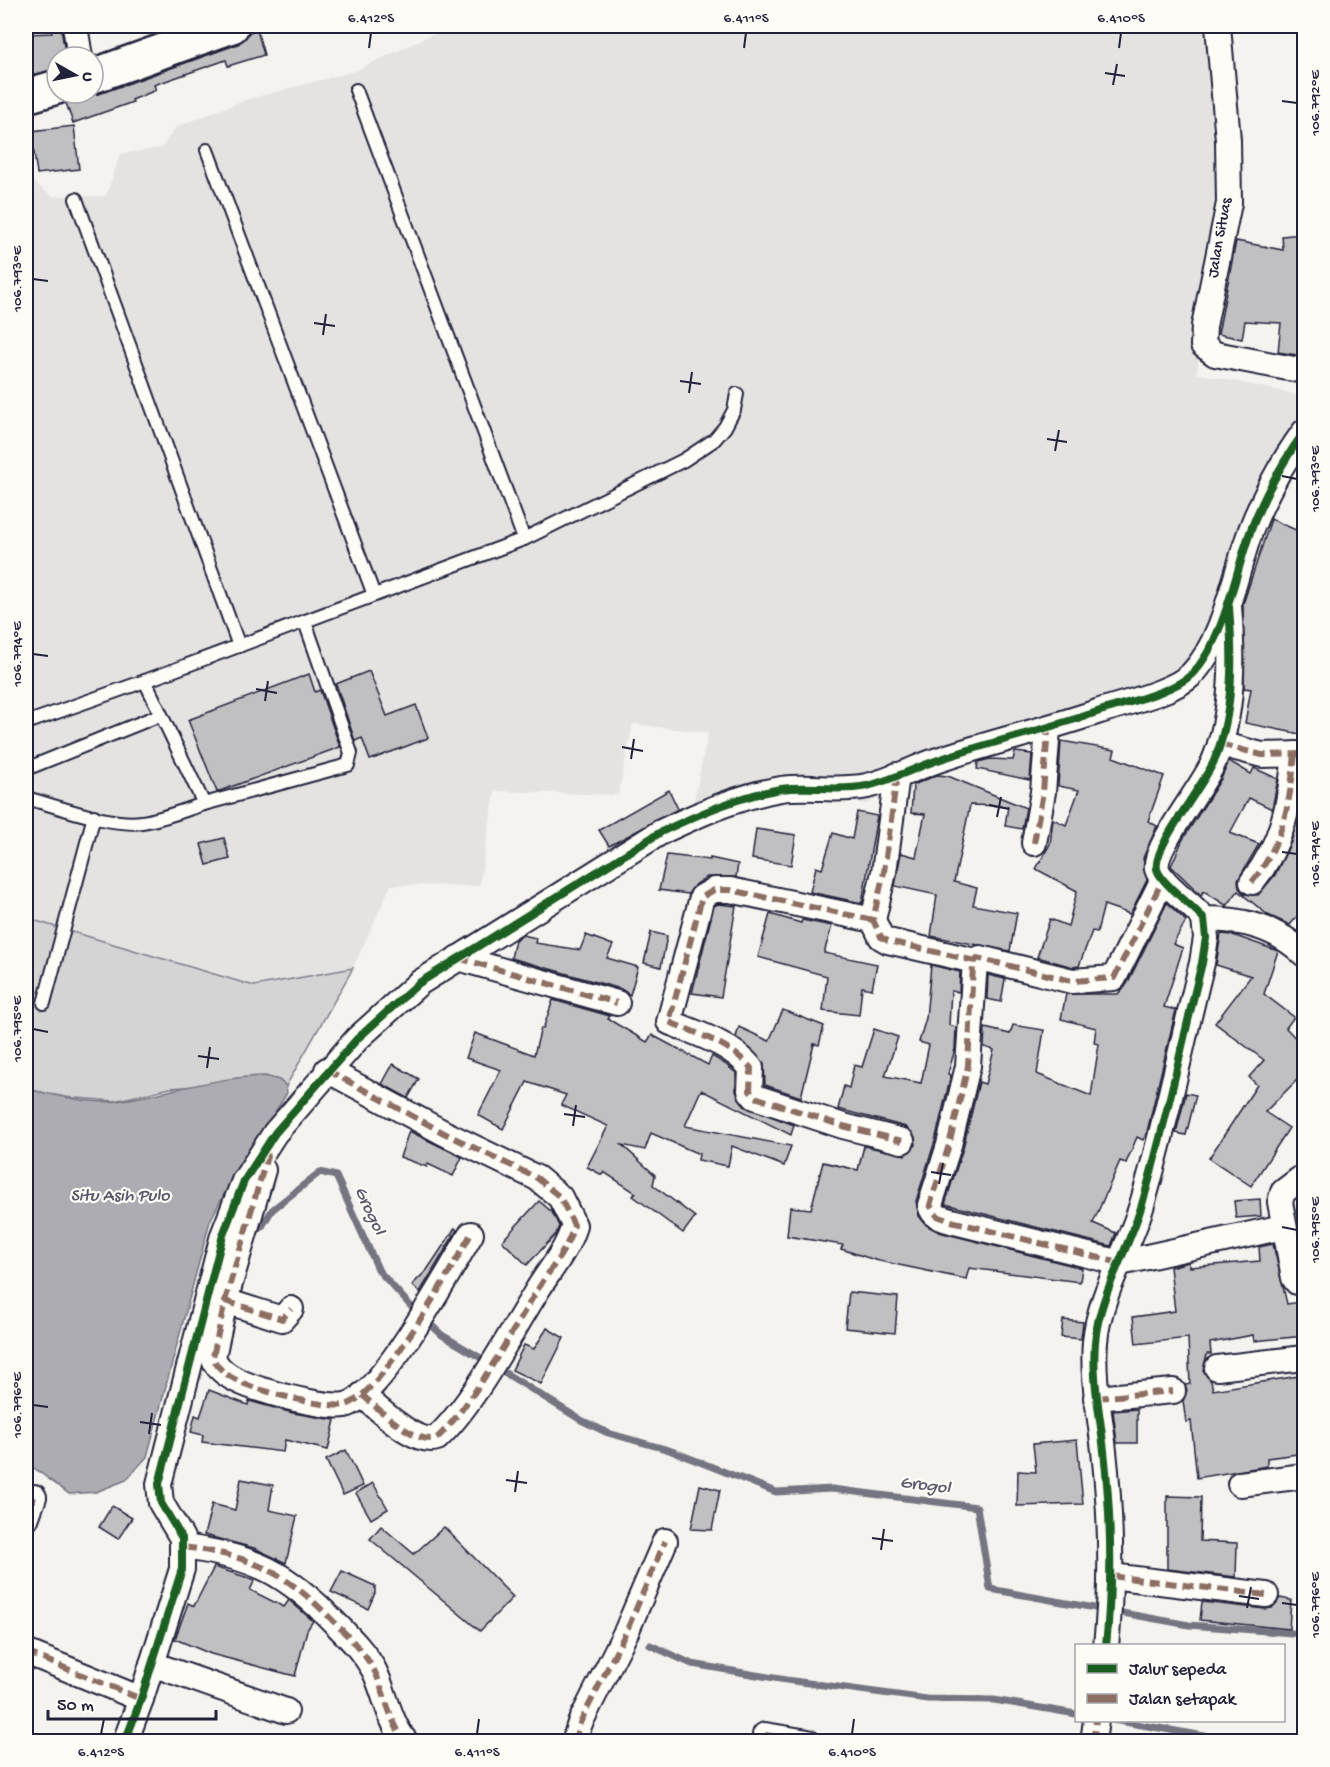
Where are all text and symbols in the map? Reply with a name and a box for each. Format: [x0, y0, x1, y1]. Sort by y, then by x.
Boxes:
text: 6.412°S [348, 10, 394, 28]
text: 6.411°S [723, 10, 769, 28]
text: 6.410°S [1097, 10, 1145, 28]
north arrow [45, 45, 105, 105]
text: 106.792°E [1307, 70, 1325, 137]
text: U [76, 71, 96, 84]
street label: Jalan Situas [1205, 195, 1238, 279]
text: 106.793°E [9, 245, 27, 313]
text: 106.793°E [1307, 445, 1325, 513]
text: 106.794°E [9, 621, 27, 688]
text: 106.794°E [1307, 821, 1325, 888]
text: 106.795°E [9, 995, 27, 1063]
water label: Grogol [349, 1184, 390, 1239]
water label: Situ Asih Pulo [70, 1186, 170, 1207]
text: 106.795°E [1307, 1196, 1325, 1264]
text: 106.796°E [9, 1371, 27, 1439]
water label: Grogol [899, 1472, 952, 1500]
text: 106.796°E [1307, 1571, 1325, 1639]
legend [1075, 1644, 1285, 1722]
text: Jalur sepeda [1129, 1660, 1227, 1681]
scale bar [48, 1683, 216, 1721]
text: Jalan setapak [1129, 1690, 1237, 1711]
text: 50 m [57, 1696, 94, 1717]
text: 6.412°S [78, 1744, 124, 1762]
text: 6.411°S [454, 1744, 500, 1762]
text: 6.410°S [828, 1744, 876, 1762]

